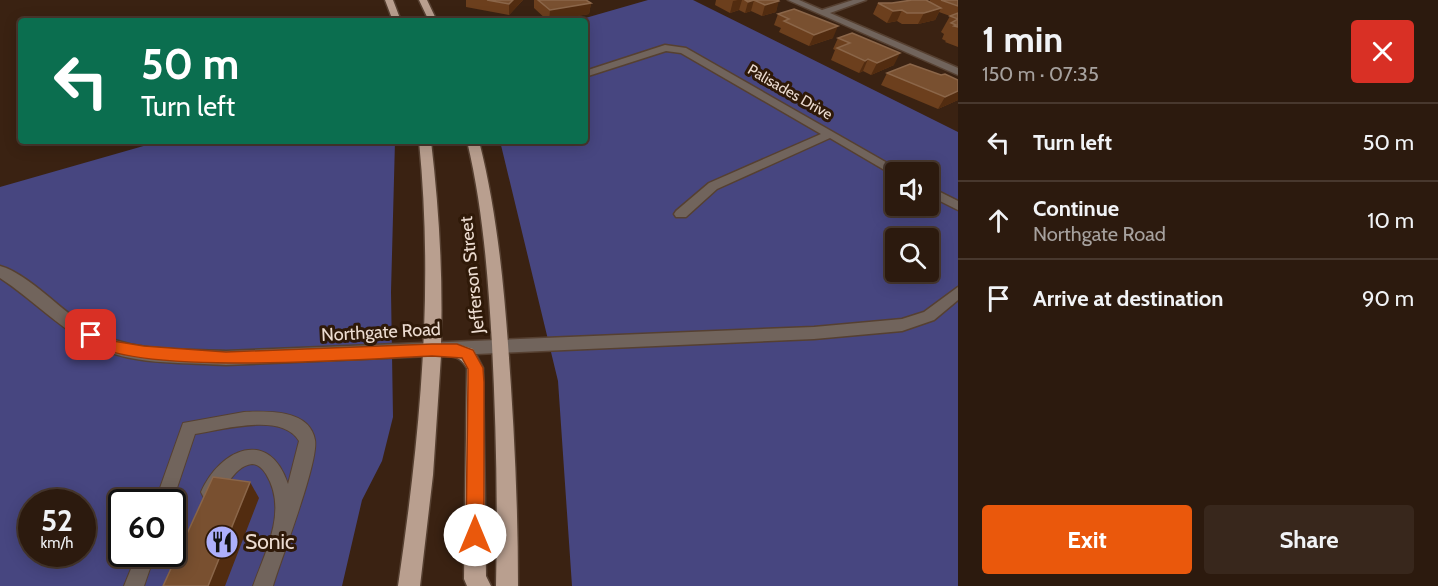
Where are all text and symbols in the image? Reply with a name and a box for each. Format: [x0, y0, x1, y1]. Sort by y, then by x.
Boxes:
text: 1 min [982, 17, 1063, 61]
button: close [1351, 20, 1414, 83]
text: 50 m [141, 38, 239, 90]
icon: left [42, 42, 120, 120]
street label: Palisades Drive [744, 60, 836, 124]
text: 150 m · 07:35 [982, 62, 1099, 86]
text: Turn left [141, 90, 235, 123]
icon: left [982, 126, 1015, 159]
text: Turn left [1033, 129, 1112, 156]
text: 50 m [1362, 129, 1414, 156]
map controls [885, 162, 939, 282]
button: sound [885, 162, 939, 216]
text: Continue [1033, 195, 1119, 222]
icon: ahead [982, 204, 1015, 237]
text: 10 m [1367, 207, 1414, 234]
street label: Jefferson Street [455, 215, 489, 336]
text: Northgate Road [1033, 222, 1166, 246]
button: search [885, 228, 939, 282]
icon: arrive [982, 282, 1015, 315]
text: Arrive at destination [1033, 285, 1223, 312]
text: 90 m [1362, 285, 1414, 312]
pin [65, 309, 116, 360]
icon: arrive [74, 318, 107, 351]
street label: Northgate Road [321, 318, 441, 346]
speed limit sign: 60 [108, 489, 186, 567]
text: 52 [41, 502, 73, 539]
position arrow [443, 503, 507, 567]
button: Exit [982, 505, 1192, 574]
button: Share [1204, 505, 1414, 574]
restaurant icon: Sonic [204, 524, 240, 560]
place label: Sonic [245, 529, 295, 554]
text: km/h [41, 534, 73, 552]

